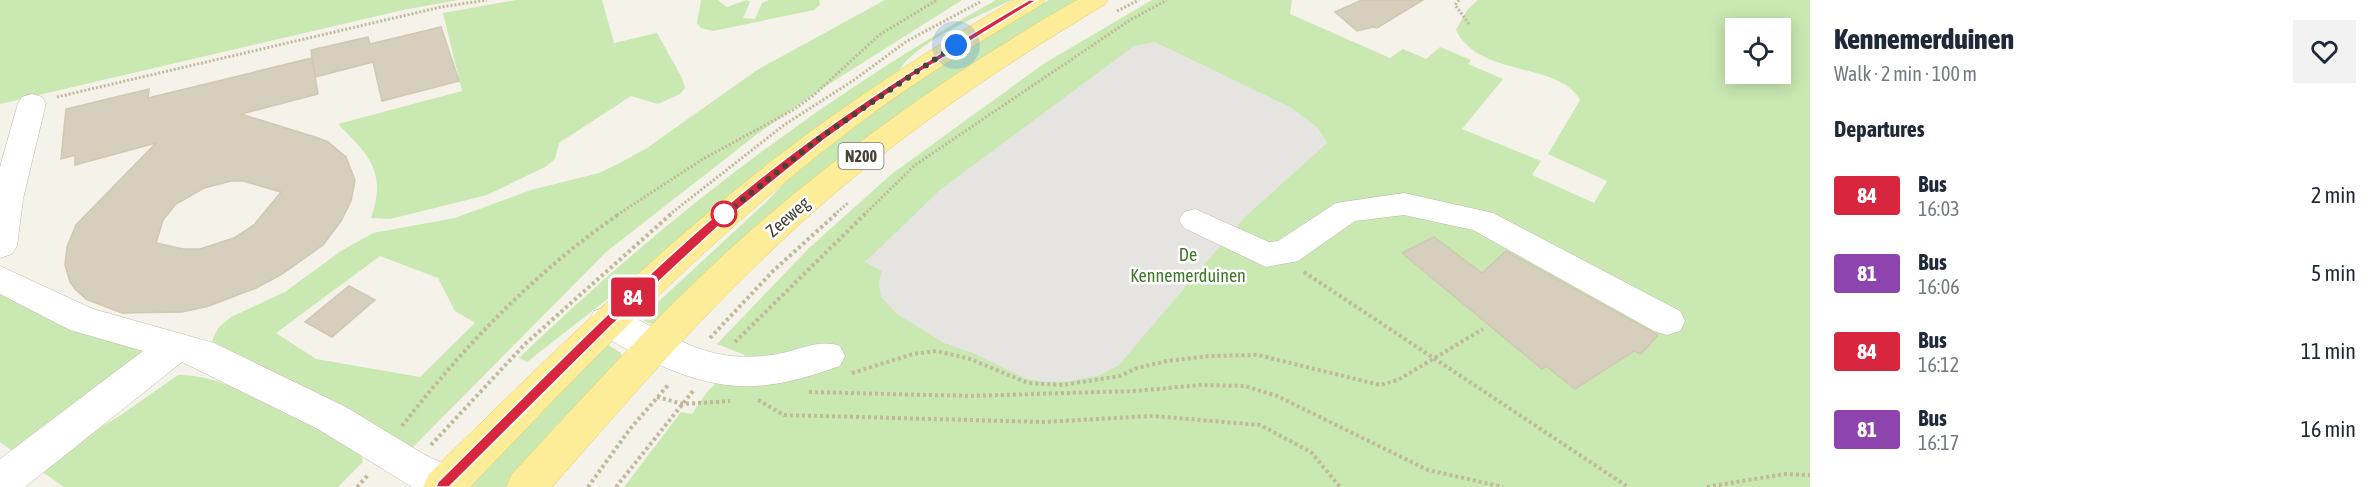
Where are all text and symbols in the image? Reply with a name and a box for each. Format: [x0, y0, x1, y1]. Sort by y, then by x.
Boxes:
map controls [1725, 18, 1791, 84]
button: locate [1725, 18, 1791, 84]
button: heart [2293, 20, 2356, 83]
text: Kennemerduinen [1834, 23, 2014, 55]
your location [941, 30, 971, 60]
text: Walk · 2 min · 100 m [1834, 62, 1977, 85]
text: Departures [1834, 116, 1924, 142]
road number: N200 [838, 143, 884, 169]
text: Bus [1918, 171, 1947, 197]
text: 2 min [2311, 182, 2356, 208]
text: 84 [1857, 183, 1877, 207]
street label: Zeeweg [762, 192, 814, 241]
text: 16:03 [1918, 197, 1960, 220]
unlabelled marker [711, 201, 737, 227]
park label: De Kennemerduinen [1130, 244, 1246, 286]
text: Bus [1918, 249, 1947, 275]
text: 5 min [2311, 260, 2356, 286]
text: 81 [1857, 261, 1877, 285]
text: 16:06 [1918, 275, 1960, 298]
line badge: 84 [606, 278, 660, 316]
text: 84 [623, 285, 643, 309]
text: Bus [1918, 327, 1947, 353]
text: 11 min [2301, 338, 2356, 364]
text: 84 [1857, 339, 1877, 363]
text: 16:12 [1918, 353, 1959, 376]
text: Bus [1918, 405, 1947, 431]
text: 16 min [2301, 416, 2356, 442]
text: 81 [1857, 417, 1877, 441]
text: 16:17 [1918, 431, 1959, 454]

